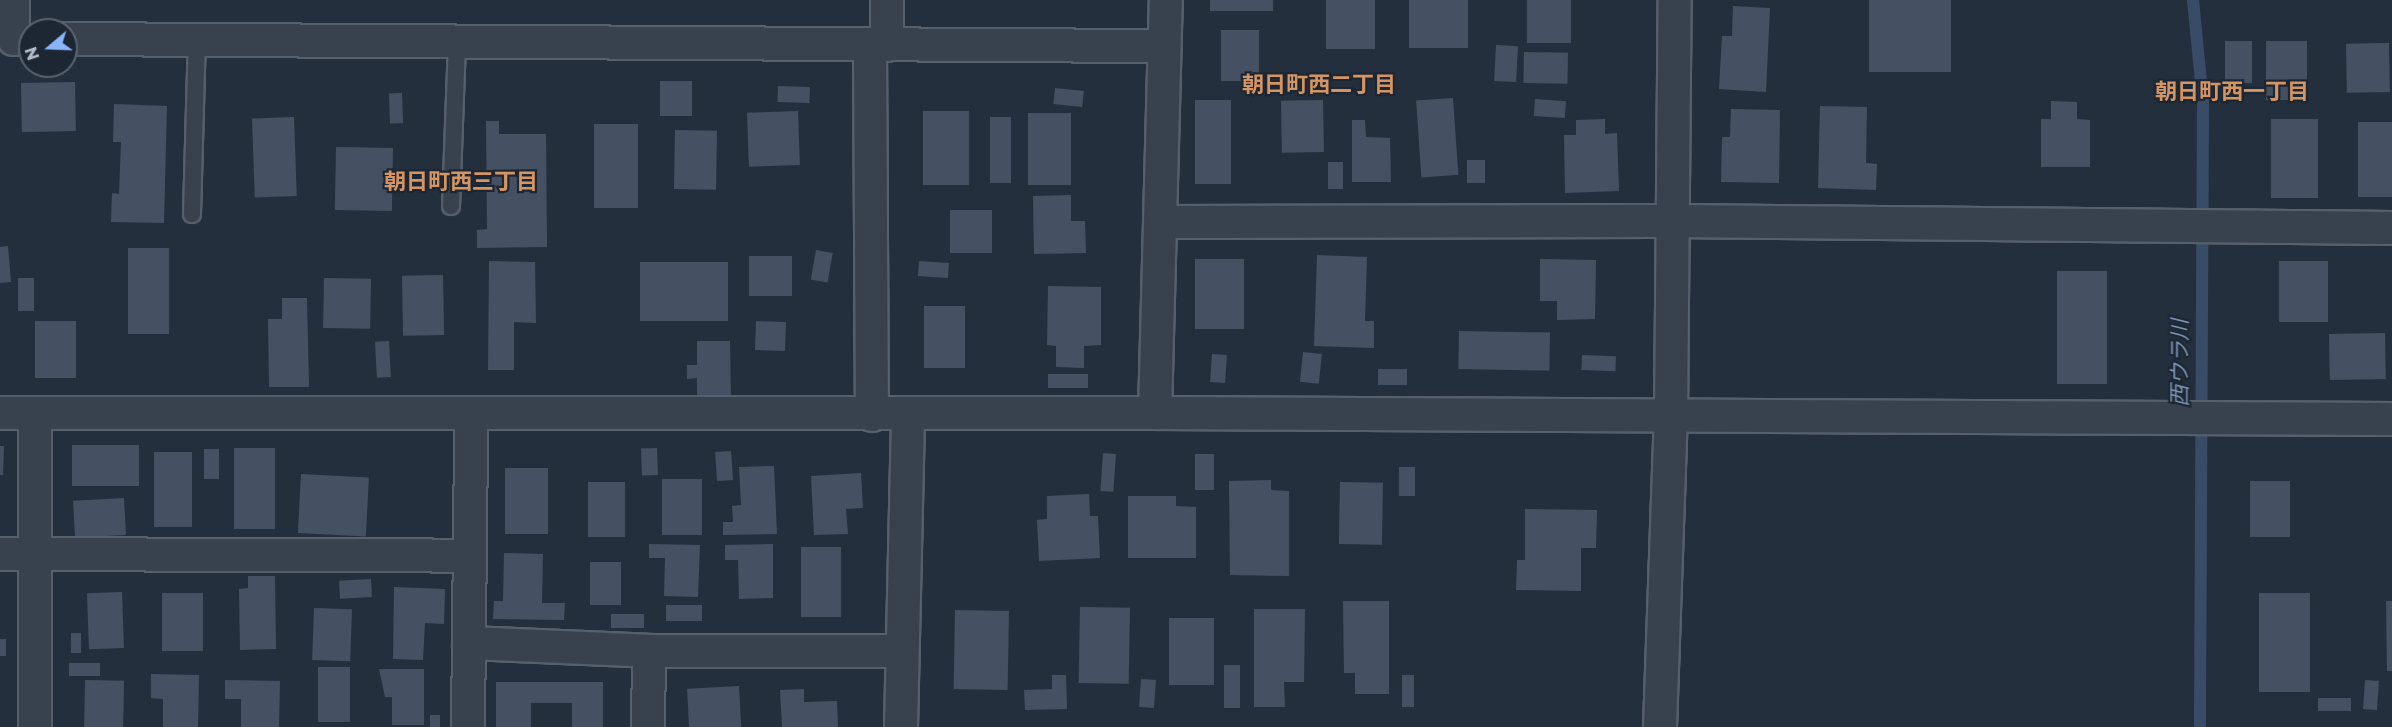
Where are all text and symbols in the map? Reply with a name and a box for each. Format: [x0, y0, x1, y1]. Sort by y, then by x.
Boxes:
north arrow [18, 18, 78, 78]
text: N [21, 44, 43, 63]
district label: 朝日町西二丁目 [1242, 72, 1396, 98]
district label: 朝日町西一丁目 [2155, 79, 2309, 105]
district label: 朝日町西三丁目 [384, 169, 538, 195]
water label: 西ウラ川 [2167, 319, 2193, 407]

